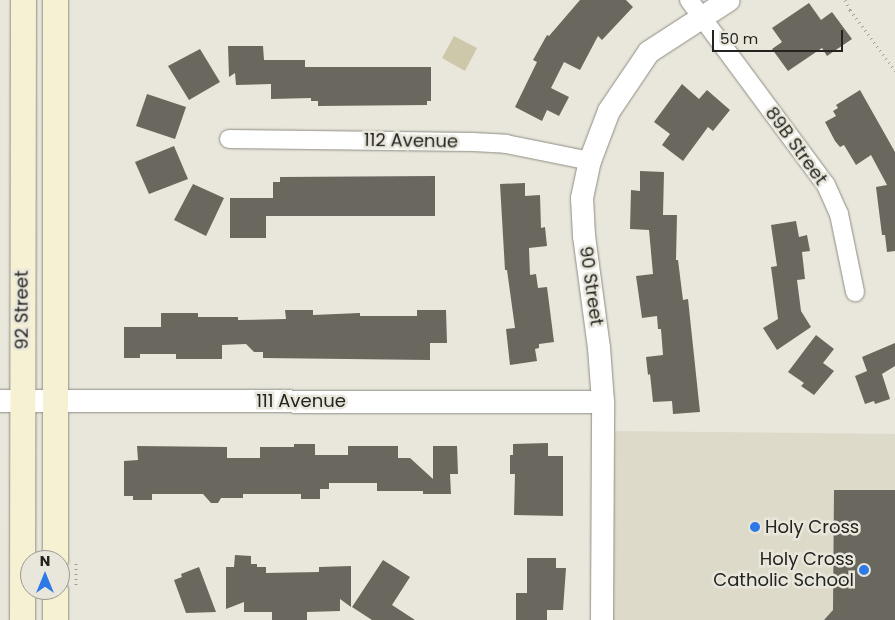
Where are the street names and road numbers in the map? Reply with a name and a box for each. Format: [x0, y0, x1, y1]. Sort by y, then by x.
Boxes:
street label: 89B Street [760, 103, 832, 189]
street label: 112 Avenue [364, 129, 458, 153]
street label: 90 Street [575, 245, 607, 327]
street label: 92 Street [11, 270, 33, 350]
street label: 111 Avenue [256, 390, 346, 412]

